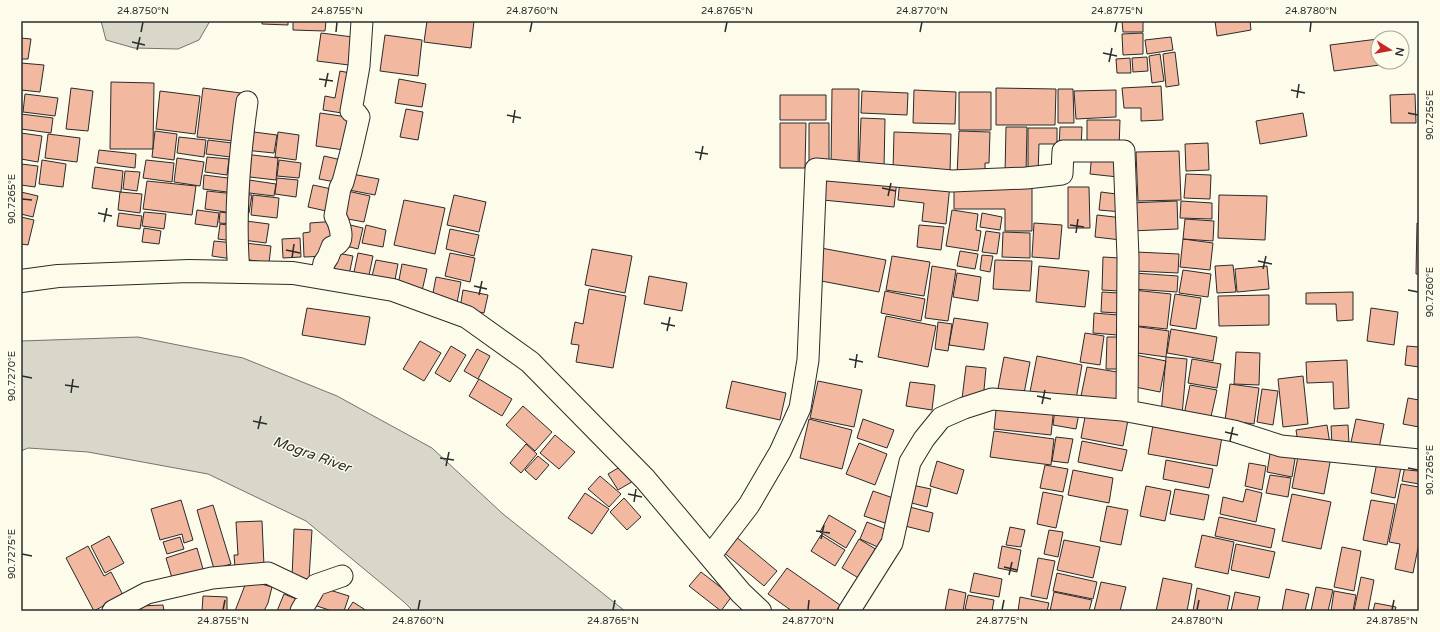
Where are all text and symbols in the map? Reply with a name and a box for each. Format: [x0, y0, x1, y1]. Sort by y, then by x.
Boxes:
text: 24.8750°N [117, 5, 169, 17]
text: 24.8755°N [311, 5, 363, 17]
text: 24.8760°N [506, 5, 558, 17]
text: 24.8765°N [701, 5, 753, 17]
text: 24.8770°N [896, 5, 948, 17]
text: 24.8775°N [1091, 5, 1143, 17]
text: 24.8780°N [1285, 5, 1337, 17]
north arrow [1370, 30, 1410, 70]
text: N [1392, 46, 1407, 57]
text: 90.7255°E [1424, 90, 1436, 140]
text: 90.7265°E [6, 174, 18, 224]
text: 90.7260°E [1424, 267, 1436, 317]
text: 90.7270°E [6, 351, 18, 401]
water label: Mogra River [271, 433, 355, 477]
text: 90.7265°E [1424, 445, 1436, 495]
text: 90.7275°E [6, 529, 18, 579]
text: 24.8755°N [197, 615, 249, 627]
text: 24.8760°N [392, 615, 444, 627]
text: 24.8765°N [587, 615, 639, 627]
text: 24.8770°N [782, 615, 834, 627]
text: 24.8775°N [976, 615, 1028, 627]
text: 24.8780°N [1171, 615, 1223, 627]
text: 24.8785°N [1366, 615, 1418, 627]

